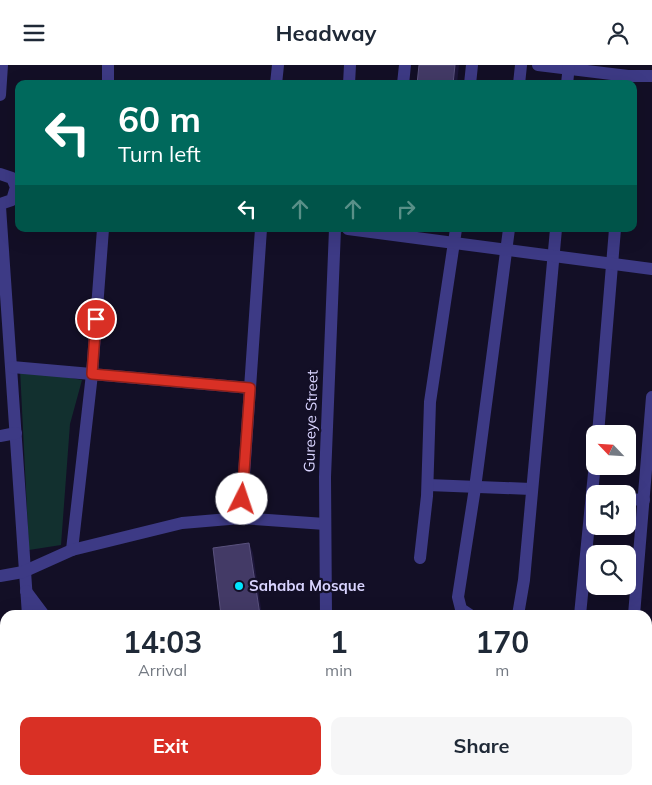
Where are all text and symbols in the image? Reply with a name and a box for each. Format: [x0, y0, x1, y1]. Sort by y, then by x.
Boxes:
icon: menu [20, 19, 48, 47]
text: Headway [275, 19, 377, 47]
icon: person [604, 19, 632, 47]
text: 60 m [118, 97, 201, 141]
icon: left [35, 100, 100, 165]
text: Turn left [118, 140, 201, 168]
icon: left [233, 195, 261, 223]
icon: ahead [286, 195, 314, 223]
icon: ahead [339, 195, 367, 223]
icon: right [392, 195, 420, 223]
pin [75, 298, 117, 340]
icon: arrive [82, 305, 110, 333]
street label: Gureeye Street [299, 369, 322, 473]
north arrow [586, 425, 636, 475]
map controls [586, 425, 636, 595]
position arrow [215, 472, 267, 524]
button: sound [586, 485, 636, 535]
button: search [586, 545, 636, 595]
place label: Sahaba Mosque [249, 576, 365, 595]
marker: Sahaba Mosque [233, 580, 245, 592]
text: 14:03 [123, 623, 202, 661]
text: 1 [330, 623, 348, 661]
text: 170 [475, 623, 529, 661]
text: Arrival [138, 660, 187, 680]
text: min [325, 660, 352, 680]
text: m [495, 660, 509, 680]
button: Exit [20, 717, 321, 775]
button: Share [331, 717, 632, 775]

